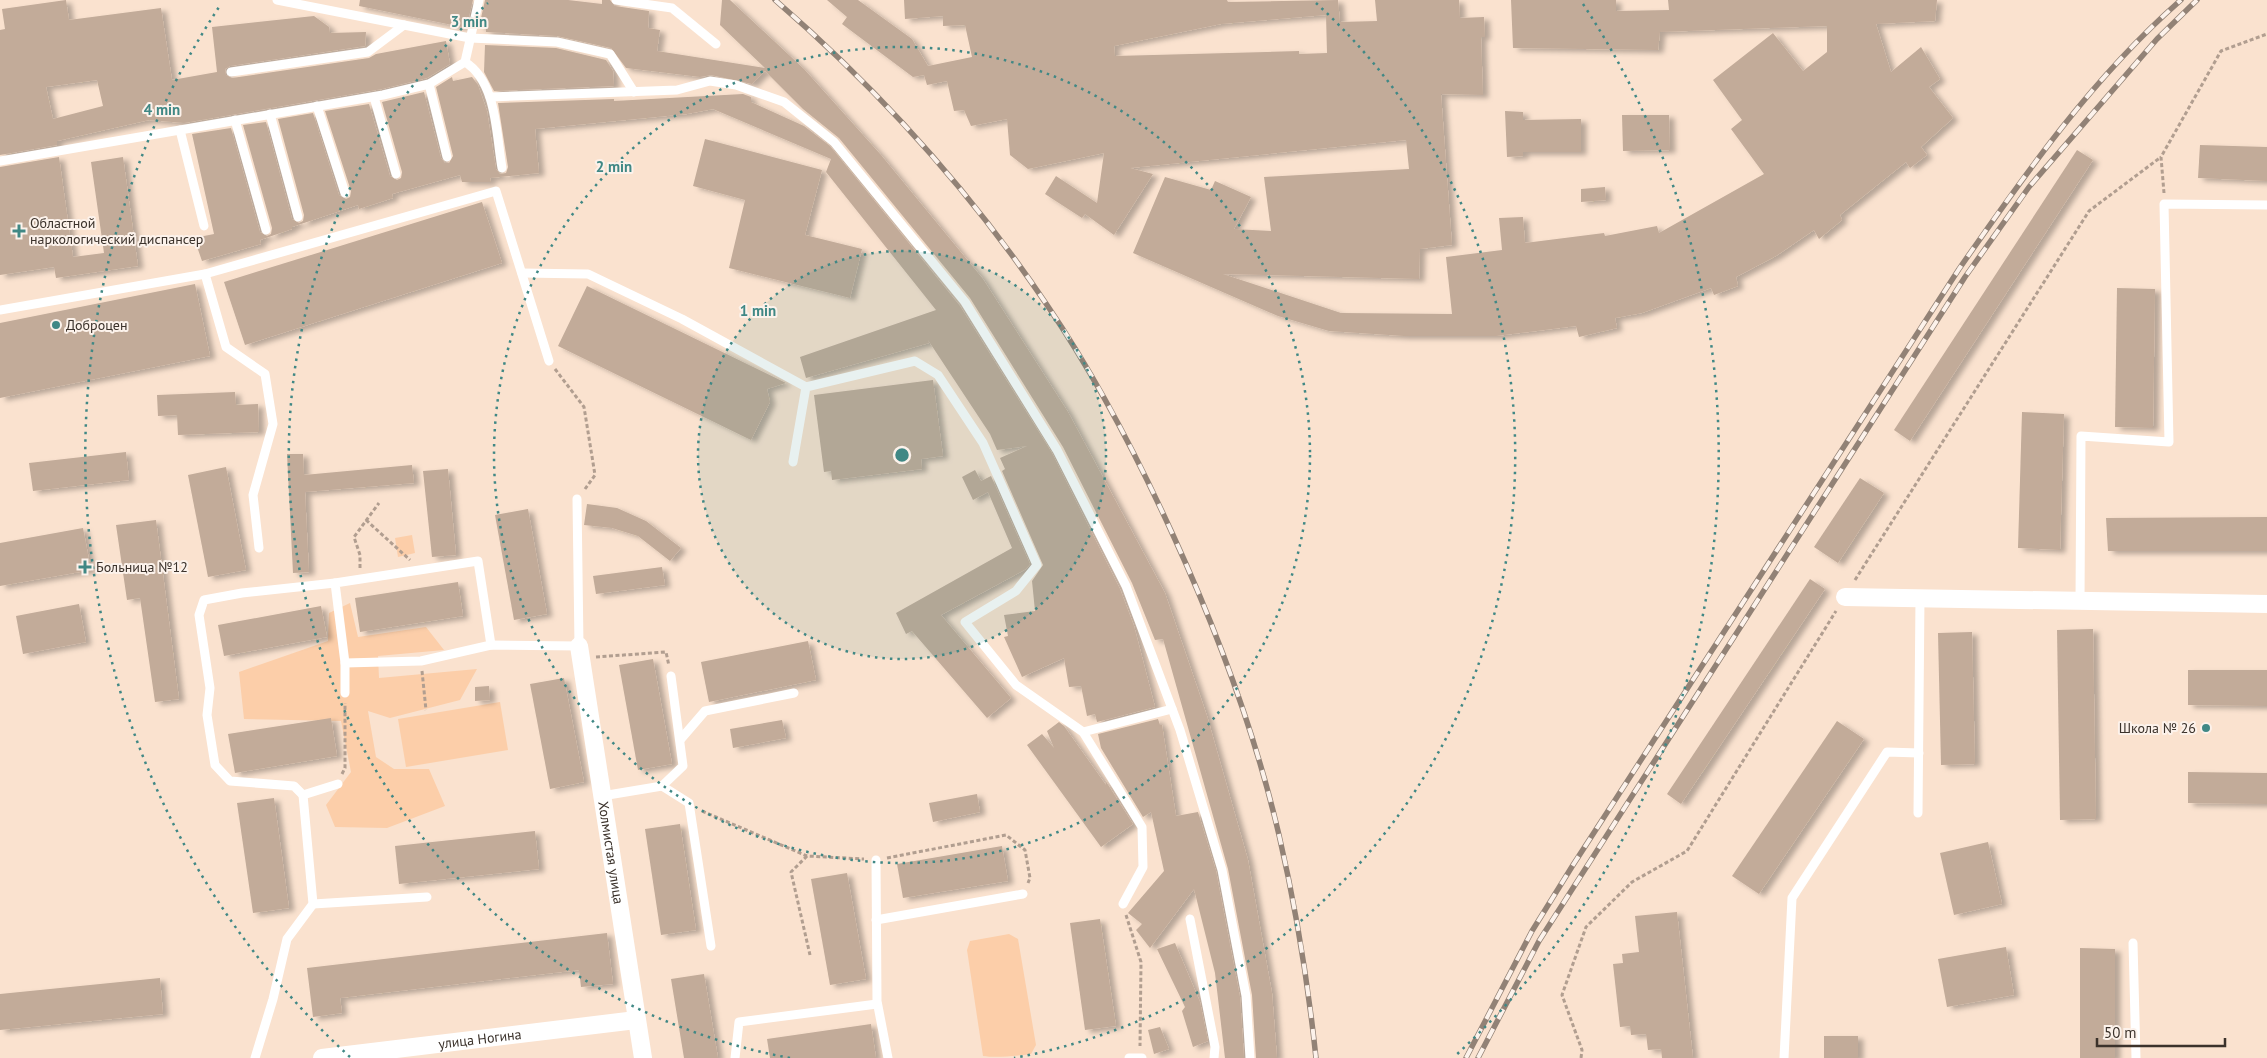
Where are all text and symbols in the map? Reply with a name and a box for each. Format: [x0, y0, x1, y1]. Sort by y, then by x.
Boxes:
text: 3 min [451, 12, 487, 31]
text: 4 min [144, 100, 180, 119]
text: 2 min [596, 157, 632, 176]
place label: Областной наркологический диспансер [30, 214, 203, 248]
marker: Областной наркологический диспансер [12, 224, 26, 238]
text: 1 min [740, 301, 776, 320]
place label: Доброцен [66, 316, 127, 334]
marker: Доброцен [50, 319, 62, 331]
centre of rings [893, 446, 911, 464]
place label: Больница №12 [96, 558, 188, 576]
marker: Больница №12 [78, 560, 92, 574]
place label: Школа № 26 [2119, 719, 2196, 737]
marker: Школа № 26 [2200, 722, 2212, 734]
street label: Холмистая улица [594, 800, 628, 905]
scale bar [2097, 1016, 2224, 1048]
text: 50 m [2104, 1023, 2137, 1042]
street label: улица Ногина [437, 1025, 523, 1053]

